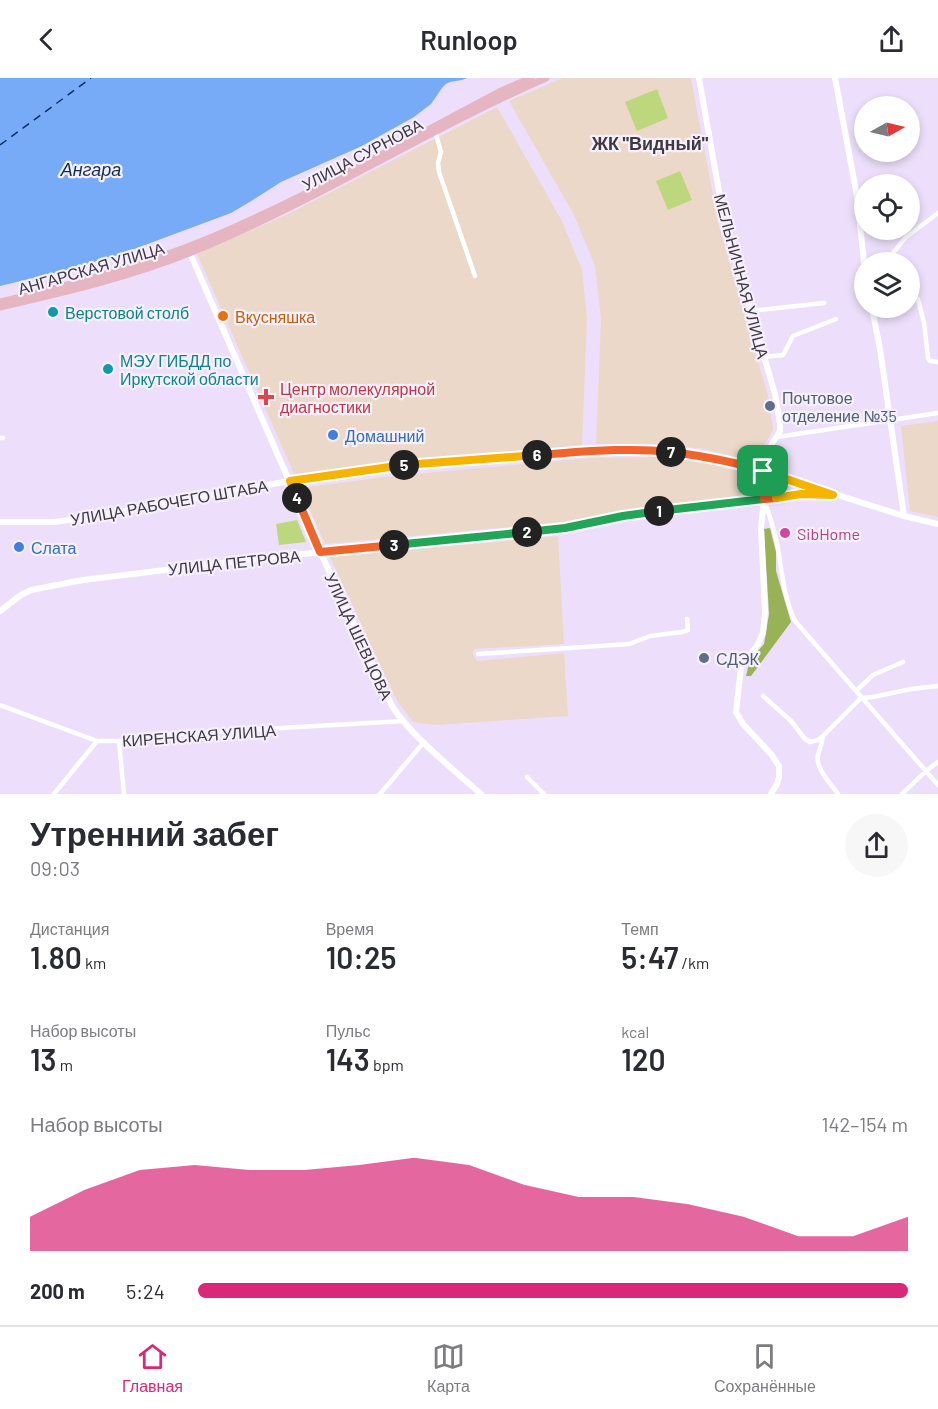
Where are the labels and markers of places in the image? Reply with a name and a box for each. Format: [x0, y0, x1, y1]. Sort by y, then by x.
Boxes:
place label: Верстовой столб [65, 303, 189, 322]
marker: Верстовой столб [46, 305, 60, 319]
place label: Вкусняшка [235, 307, 315, 326]
marker: Вкусняшка [216, 309, 230, 323]
place label: МЭУ ГИБДД по Иркутской области [120, 351, 259, 388]
marker: МЭУ ГИБДД по Иркутской области [101, 362, 115, 376]
place label: Центр молекулярной диагностики [280, 379, 435, 416]
marker: Центр молекулярной диагностики [257, 388, 275, 406]
place label: Почтовое отделение №35 [782, 388, 897, 425]
marker: Почтовое отделение №35 [763, 399, 777, 413]
place label: Домашний [345, 426, 424, 445]
marker: Домашний [326, 428, 340, 442]
pin: 7 [656, 437, 686, 467]
pin: 6 [522, 440, 552, 470]
pin [737, 445, 788, 496]
pin: 5 [389, 450, 419, 480]
pin: 4 [282, 483, 312, 513]
pin: 1 [644, 496, 674, 526]
pin: 2 [512, 517, 542, 547]
place label: SibHome [797, 524, 860, 543]
marker: SibHome [778, 526, 792, 540]
pin: 3 [379, 530, 409, 560]
place label: Слата [31, 538, 77, 557]
marker: Слата [12, 540, 26, 554]
place label: СДЭК [716, 649, 760, 668]
marker: СДЭК [697, 651, 711, 665]

